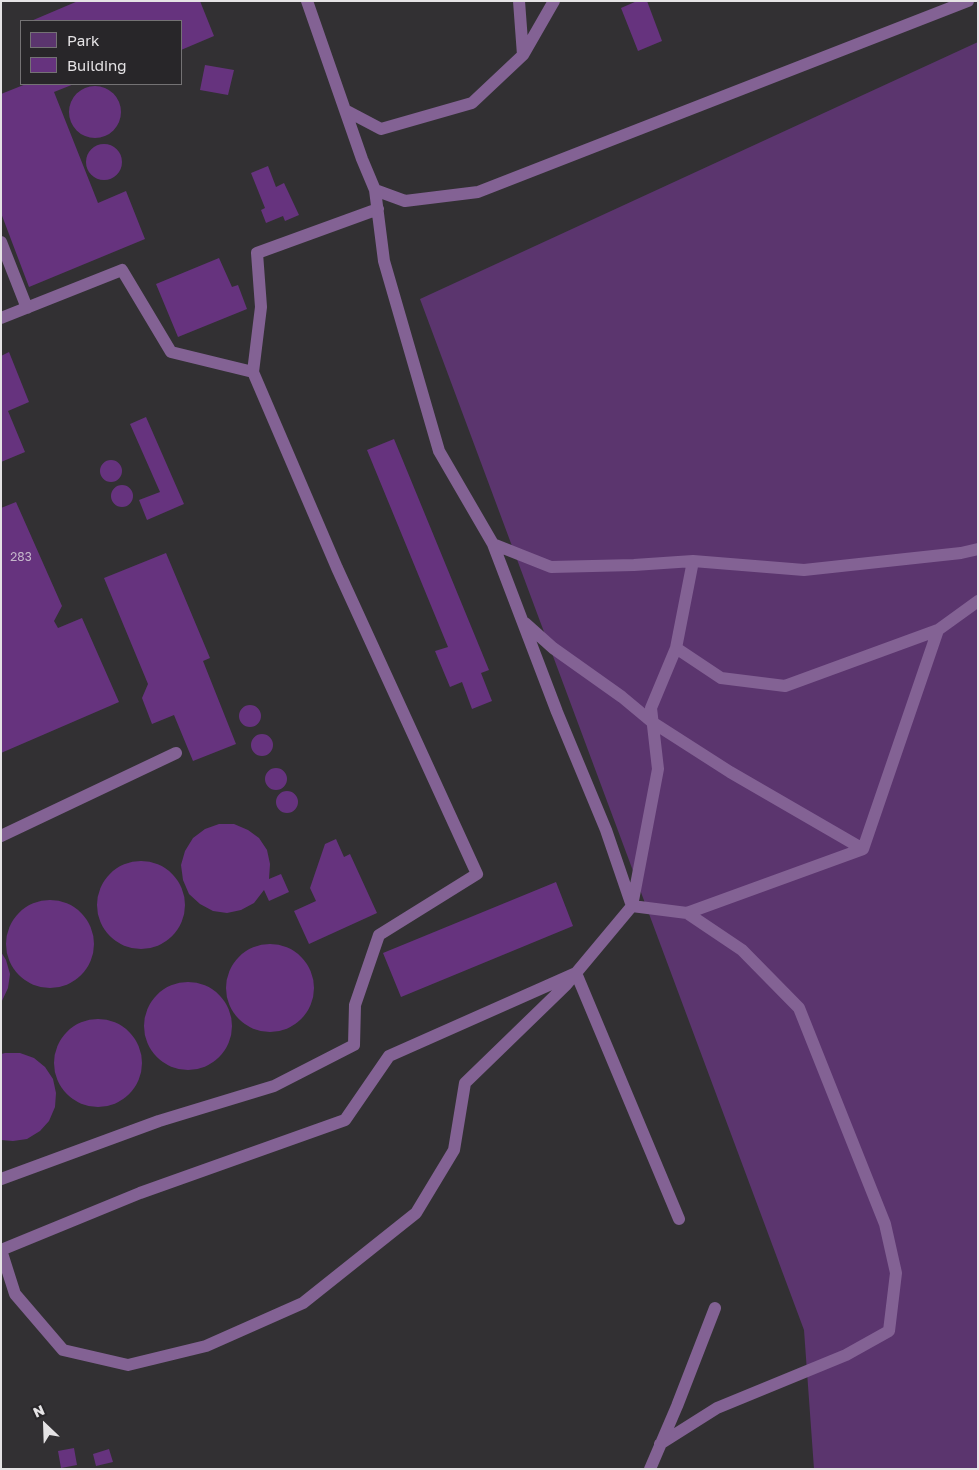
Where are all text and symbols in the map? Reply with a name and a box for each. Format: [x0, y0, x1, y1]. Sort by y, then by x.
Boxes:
legend [20, 20, 182, 85]
text: Park [67, 31, 99, 49]
text: Building [67, 56, 127, 74]
house number: 283 [10, 550, 32, 564]
north arrow [20, 1400, 70, 1450]
text: N [30, 1401, 47, 1421]

